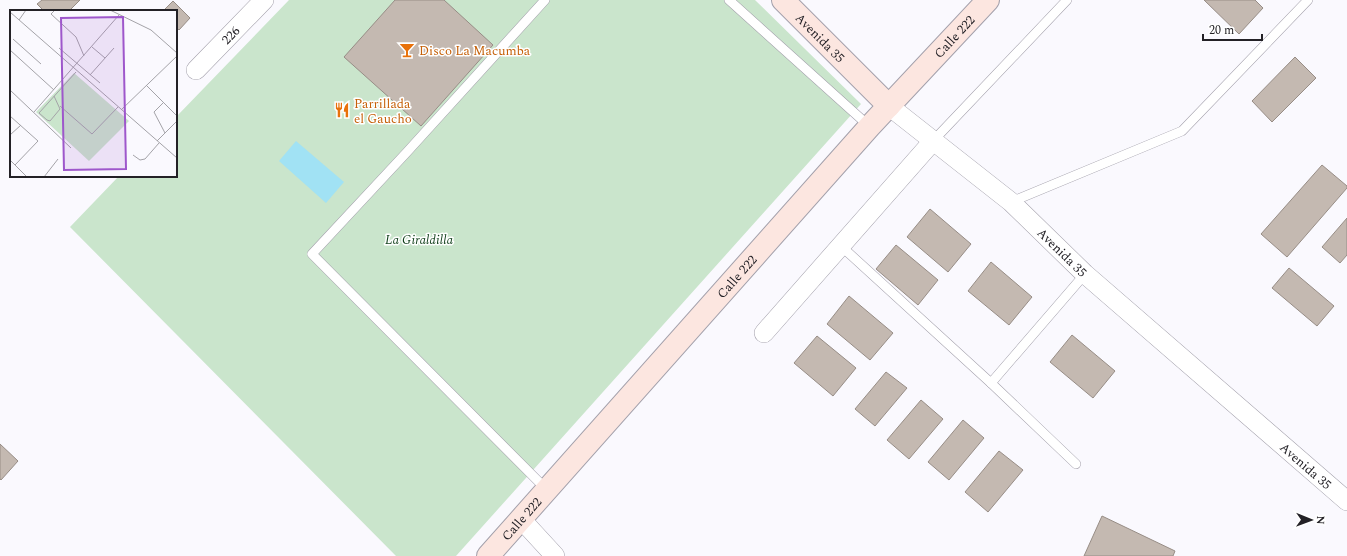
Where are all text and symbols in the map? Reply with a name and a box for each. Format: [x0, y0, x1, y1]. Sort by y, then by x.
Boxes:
street label: Avenida 35 [790, 9, 849, 68]
inset map [10, 10, 177, 177]
street label: Calle 222 [929, 11, 980, 63]
scale bar [1203, 16, 1262, 42]
street label: 226 [217, 21, 245, 50]
text: 20 m [1209, 21, 1234, 40]
bar icon: Disco La Macumba [398, 41, 416, 59]
place label: Disco La Macumba [419, 41, 531, 61]
place label: Parrillada el Gaucho [354, 94, 412, 129]
restaurant icon: Parrillada el Gaucho [333, 101, 351, 119]
street label: Avenida 35 [1032, 224, 1091, 282]
park label: La Giraldilla [385, 230, 454, 250]
street label: Calle 222 [712, 251, 762, 303]
street label: Avenida 35 [1275, 438, 1336, 495]
street label: Calle 222 [497, 493, 547, 546]
north arrow [1291, 500, 1331, 540]
text: N [1312, 516, 1329, 525]

